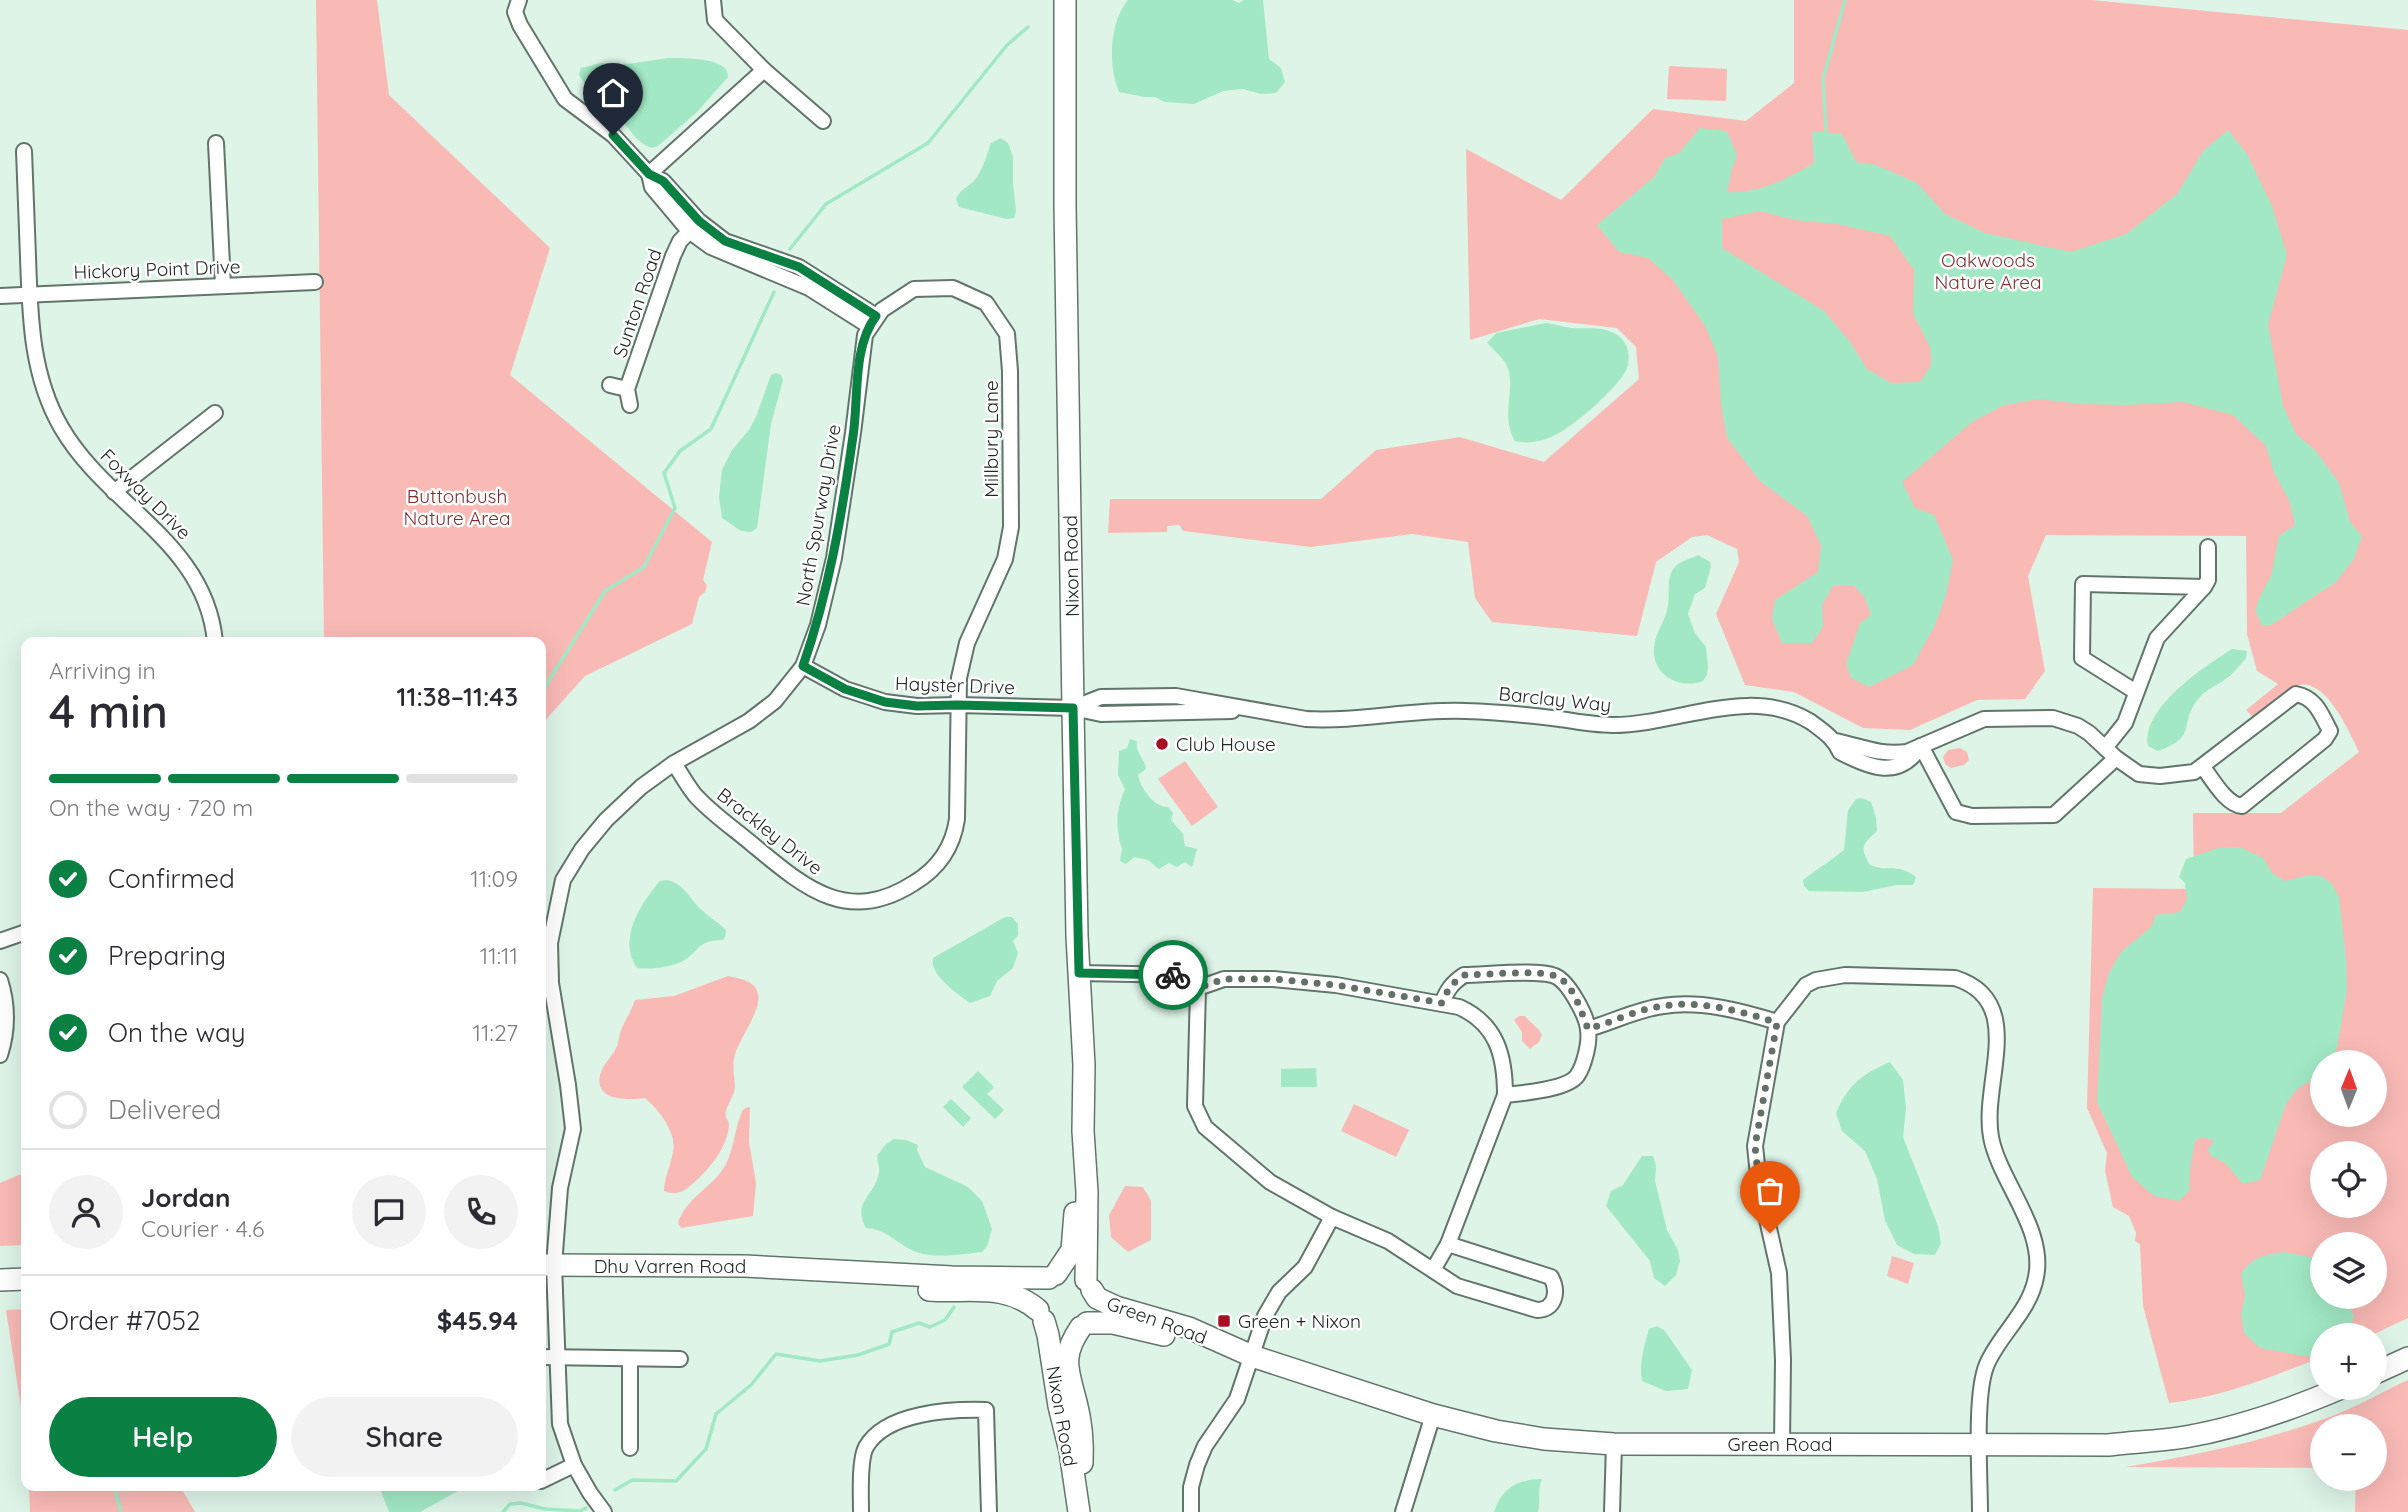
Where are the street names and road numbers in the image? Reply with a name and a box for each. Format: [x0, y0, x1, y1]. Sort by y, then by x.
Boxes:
street label: Sunton Road [607, 245, 667, 361]
street label: Hickory Point Drive [73, 254, 241, 284]
street label: Millbury Lane [979, 380, 1003, 498]
street label: North Spurway Drive [790, 422, 846, 608]
street label: Foxway Drive [96, 444, 196, 544]
street label: Nixon Road [1058, 515, 1084, 617]
street label: Hayster Drive [895, 671, 1015, 699]
street label: Barclay Way [1498, 681, 1612, 717]
street label: Brackley Drive [712, 782, 828, 880]
street label: Dhu Varren Road [594, 1254, 746, 1278]
street label: Green Road [1104, 1291, 1210, 1349]
street label: Nixon Road [1041, 1364, 1083, 1468]
street label: Green Road [1728, 1432, 1832, 1456]

